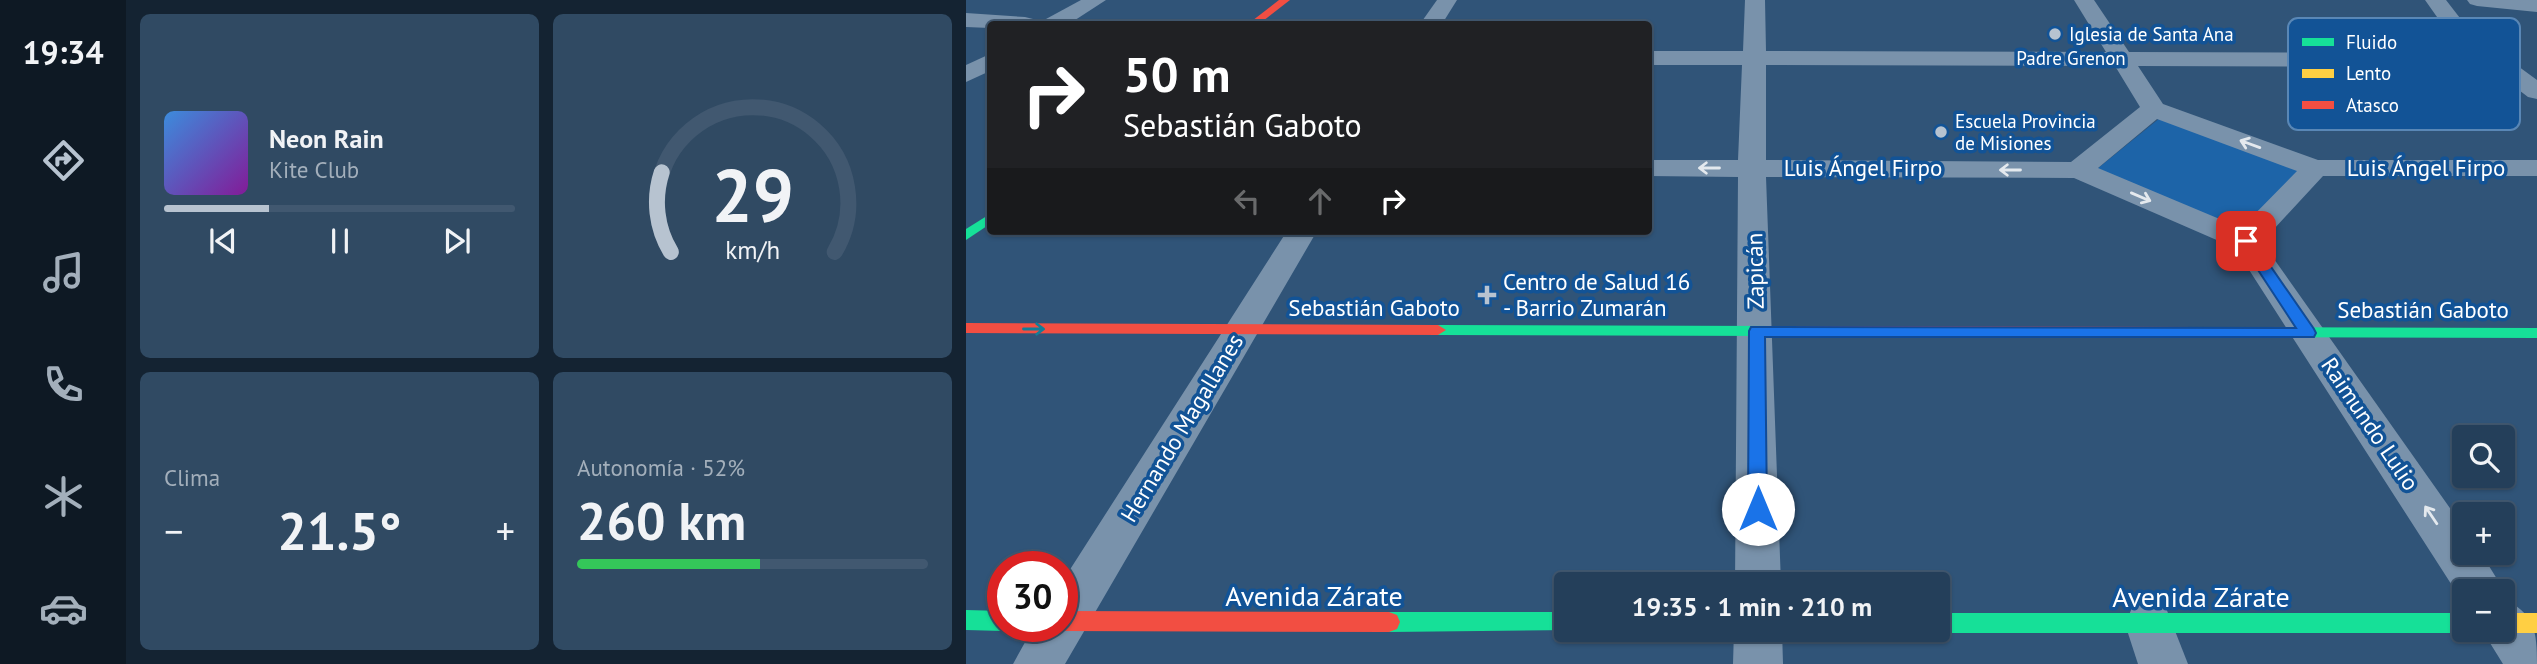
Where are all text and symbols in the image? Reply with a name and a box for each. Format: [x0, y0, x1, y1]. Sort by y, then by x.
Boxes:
legend [2288, 18, 2520, 130]
place label: Iglesia de Santa Ana [2069, 22, 2234, 46]
marker: Iglesia de Santa Ana [2047, 26, 2063, 42]
text: Fluido [2346, 30, 2397, 54]
text: 19:34 [22, 31, 104, 73]
text: 50 m [1123, 42, 1230, 106]
street label: Padre Grenon [2016, 46, 2126, 70]
icon: right [1008, 49, 1099, 140]
text: Lento [2346, 61, 2391, 85]
text: Atasco [2346, 93, 2399, 117]
text: Sebastián Gaboto [1123, 104, 1362, 146]
place label: Escuela Provincia de Misiones [1955, 109, 2096, 155]
text: Neon Rain [269, 122, 384, 155]
marker: Escuela Provincia de Misiones [1933, 124, 1949, 140]
icon: directions [39, 136, 88, 185]
one-way arrow [2240, 137, 2262, 149]
text: 29 [711, 148, 794, 242]
street label: Luis Ángel Firpo [1784, 153, 1942, 182]
street label: Luis Ángel Firpo [2347, 153, 2505, 182]
text: Kite Club [269, 155, 359, 184]
one-way arrow [1698, 161, 1721, 175]
one-way arrow [1999, 163, 2022, 177]
icon: left [1228, 182, 1266, 220]
icon: ahead [1301, 182, 1339, 220]
icon: right [1374, 182, 1412, 220]
one-way arrow [2130, 191, 2152, 204]
pin [2216, 211, 2276, 271]
icon: previous [204, 222, 242, 260]
icon: pause [321, 222, 359, 260]
icon: next [438, 222, 476, 260]
icon: arrive [2227, 222, 2265, 260]
street label: Zapicán [1739, 233, 1770, 309]
text: km/h [725, 234, 780, 266]
icon: music [39, 248, 88, 297]
place label: Centro de Salud 16 - Barrio Zumarán [1503, 267, 1690, 322]
marker: Centro de Salud 16 - Barrio Zumarán [1477, 285, 1497, 305]
street label: Sebastián Gaboto [1288, 293, 1460, 322]
street label: Sebastián Gaboto [2337, 295, 2509, 324]
one-way arrow [1022, 322, 1045, 336]
street label: Hernando Magallanes [1114, 328, 1249, 527]
street label: Raimundo Lulio [2315, 352, 2426, 496]
icon: phone [39, 360, 88, 409]
map controls [2452, 425, 2515, 642]
button: search [2452, 425, 2515, 488]
text: Autonomía · 52% [577, 453, 745, 482]
text: Clima [164, 463, 220, 492]
icon: climate [39, 472, 88, 521]
position arrow [1721, 472, 1795, 546]
text: 260 km [577, 487, 746, 554]
text: 21.5° [278, 497, 401, 564]
button: + [2452, 502, 2515, 565]
one-way arrow [2423, 505, 2437, 525]
text: − [164, 506, 183, 555]
text: + [496, 506, 515, 555]
speed limit sign: 30 [987, 551, 1078, 642]
street label: Avenida Zárate [1225, 577, 1403, 614]
street label: Avenida Zárate [2112, 578, 2290, 615]
button: − [2452, 579, 2515, 642]
icon: car [39, 584, 88, 633]
text: 19:35 · 1 min · 210 m [1632, 590, 1872, 623]

